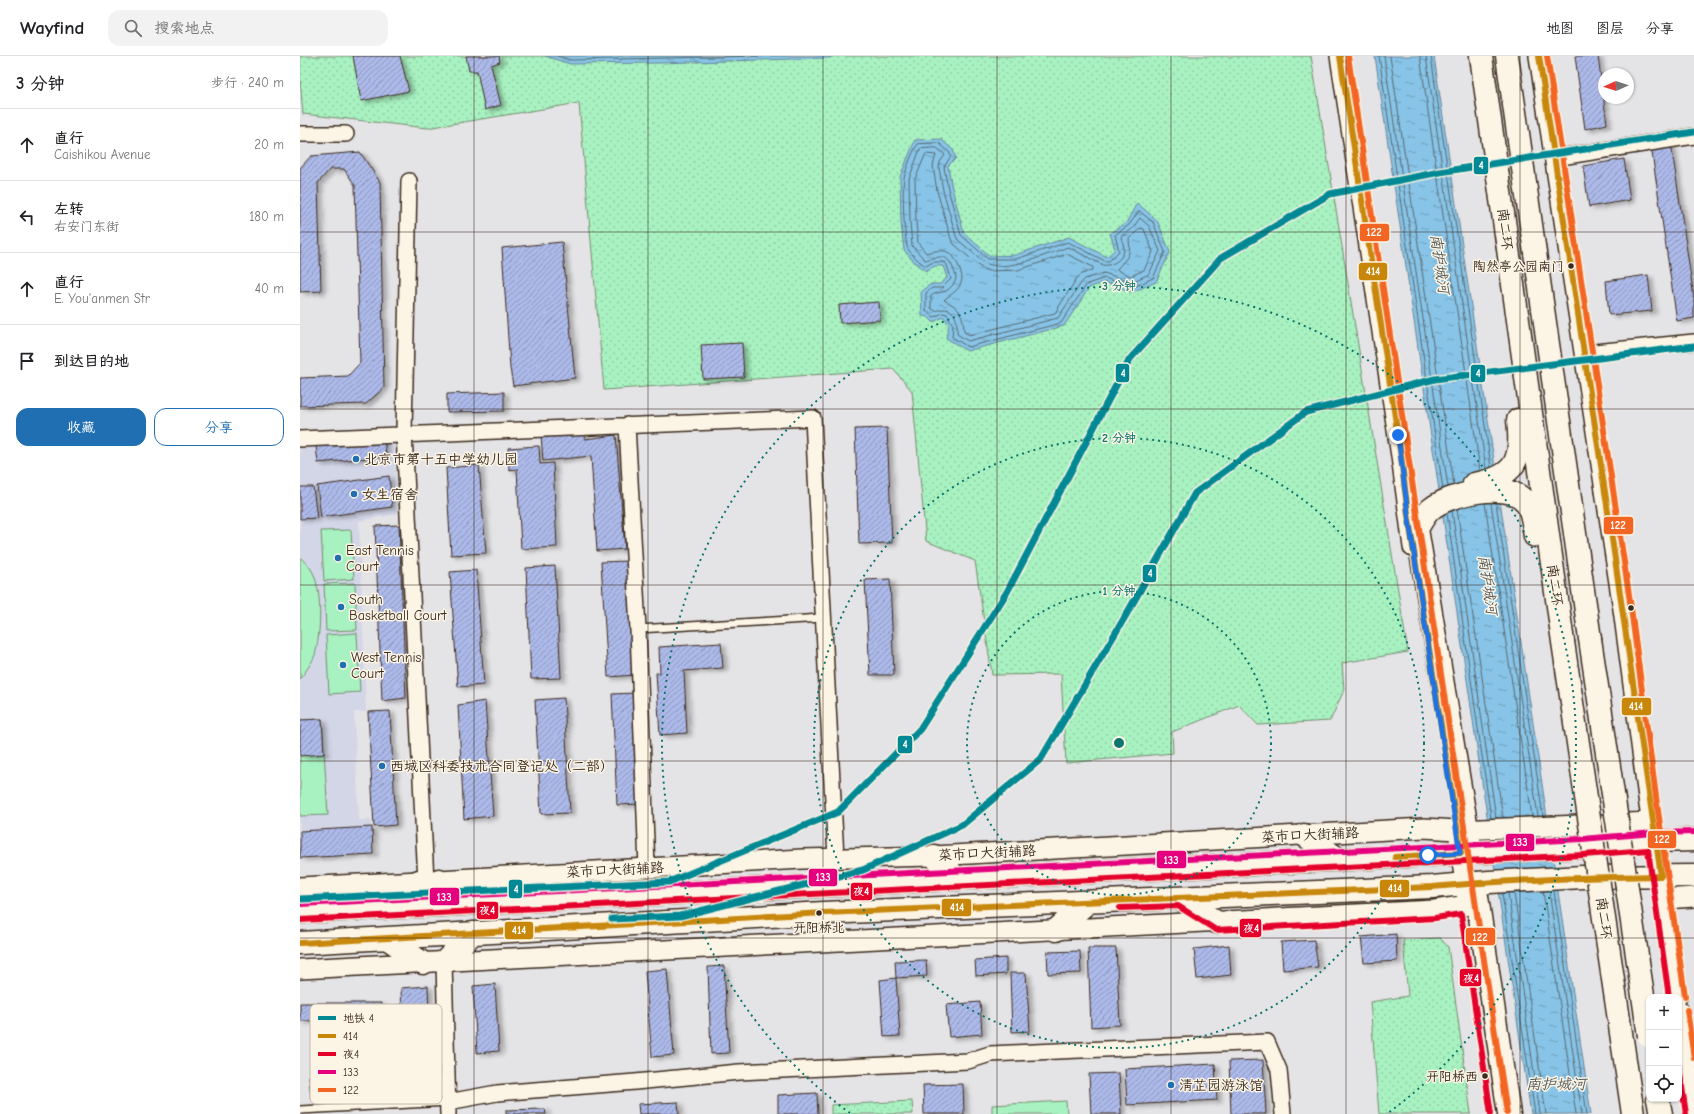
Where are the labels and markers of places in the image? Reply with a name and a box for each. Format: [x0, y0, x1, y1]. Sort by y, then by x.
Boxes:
place label: 陶然亭公园南门 [1473, 259, 1564, 274]
marker: 陶然亭公园南门 [1566, 261, 1576, 271]
place label: 北京市第十五中学幼儿园 [364, 451, 518, 468]
marker: 北京市第十五中学幼儿园 [351, 454, 361, 464]
place label: 女生宿舍 [362, 486, 418, 503]
marker: 女生宿舍 [349, 489, 359, 499]
place label: East Tennis Court [346, 542, 414, 575]
marker: East Tennis Court [333, 553, 343, 563]
place label: South Basketball Court [349, 591, 447, 624]
marker: South Basketball Court [336, 602, 346, 612]
unlabelled marker [1626, 603, 1636, 613]
place label: West Tennis Court [351, 649, 422, 682]
marker: West Tennis Court [338, 660, 348, 670]
centre of rings [1112, 736, 1126, 750]
place label: 西城区科委技术合同登记处（二部） [390, 758, 614, 775]
marker: 西城区科委技术合同登记处（二部） [377, 761, 387, 771]
marker: 开阳桥北 [814, 908, 824, 918]
place label: 开阳桥北 [793, 920, 845, 935]
place label: 开阳桥西 [1426, 1069, 1478, 1084]
marker: 开阳桥西 [1480, 1071, 1490, 1081]
place label: 清芷园游泳馆 [1179, 1077, 1263, 1094]
marker: 清芷园游泳馆 [1166, 1080, 1176, 1090]

